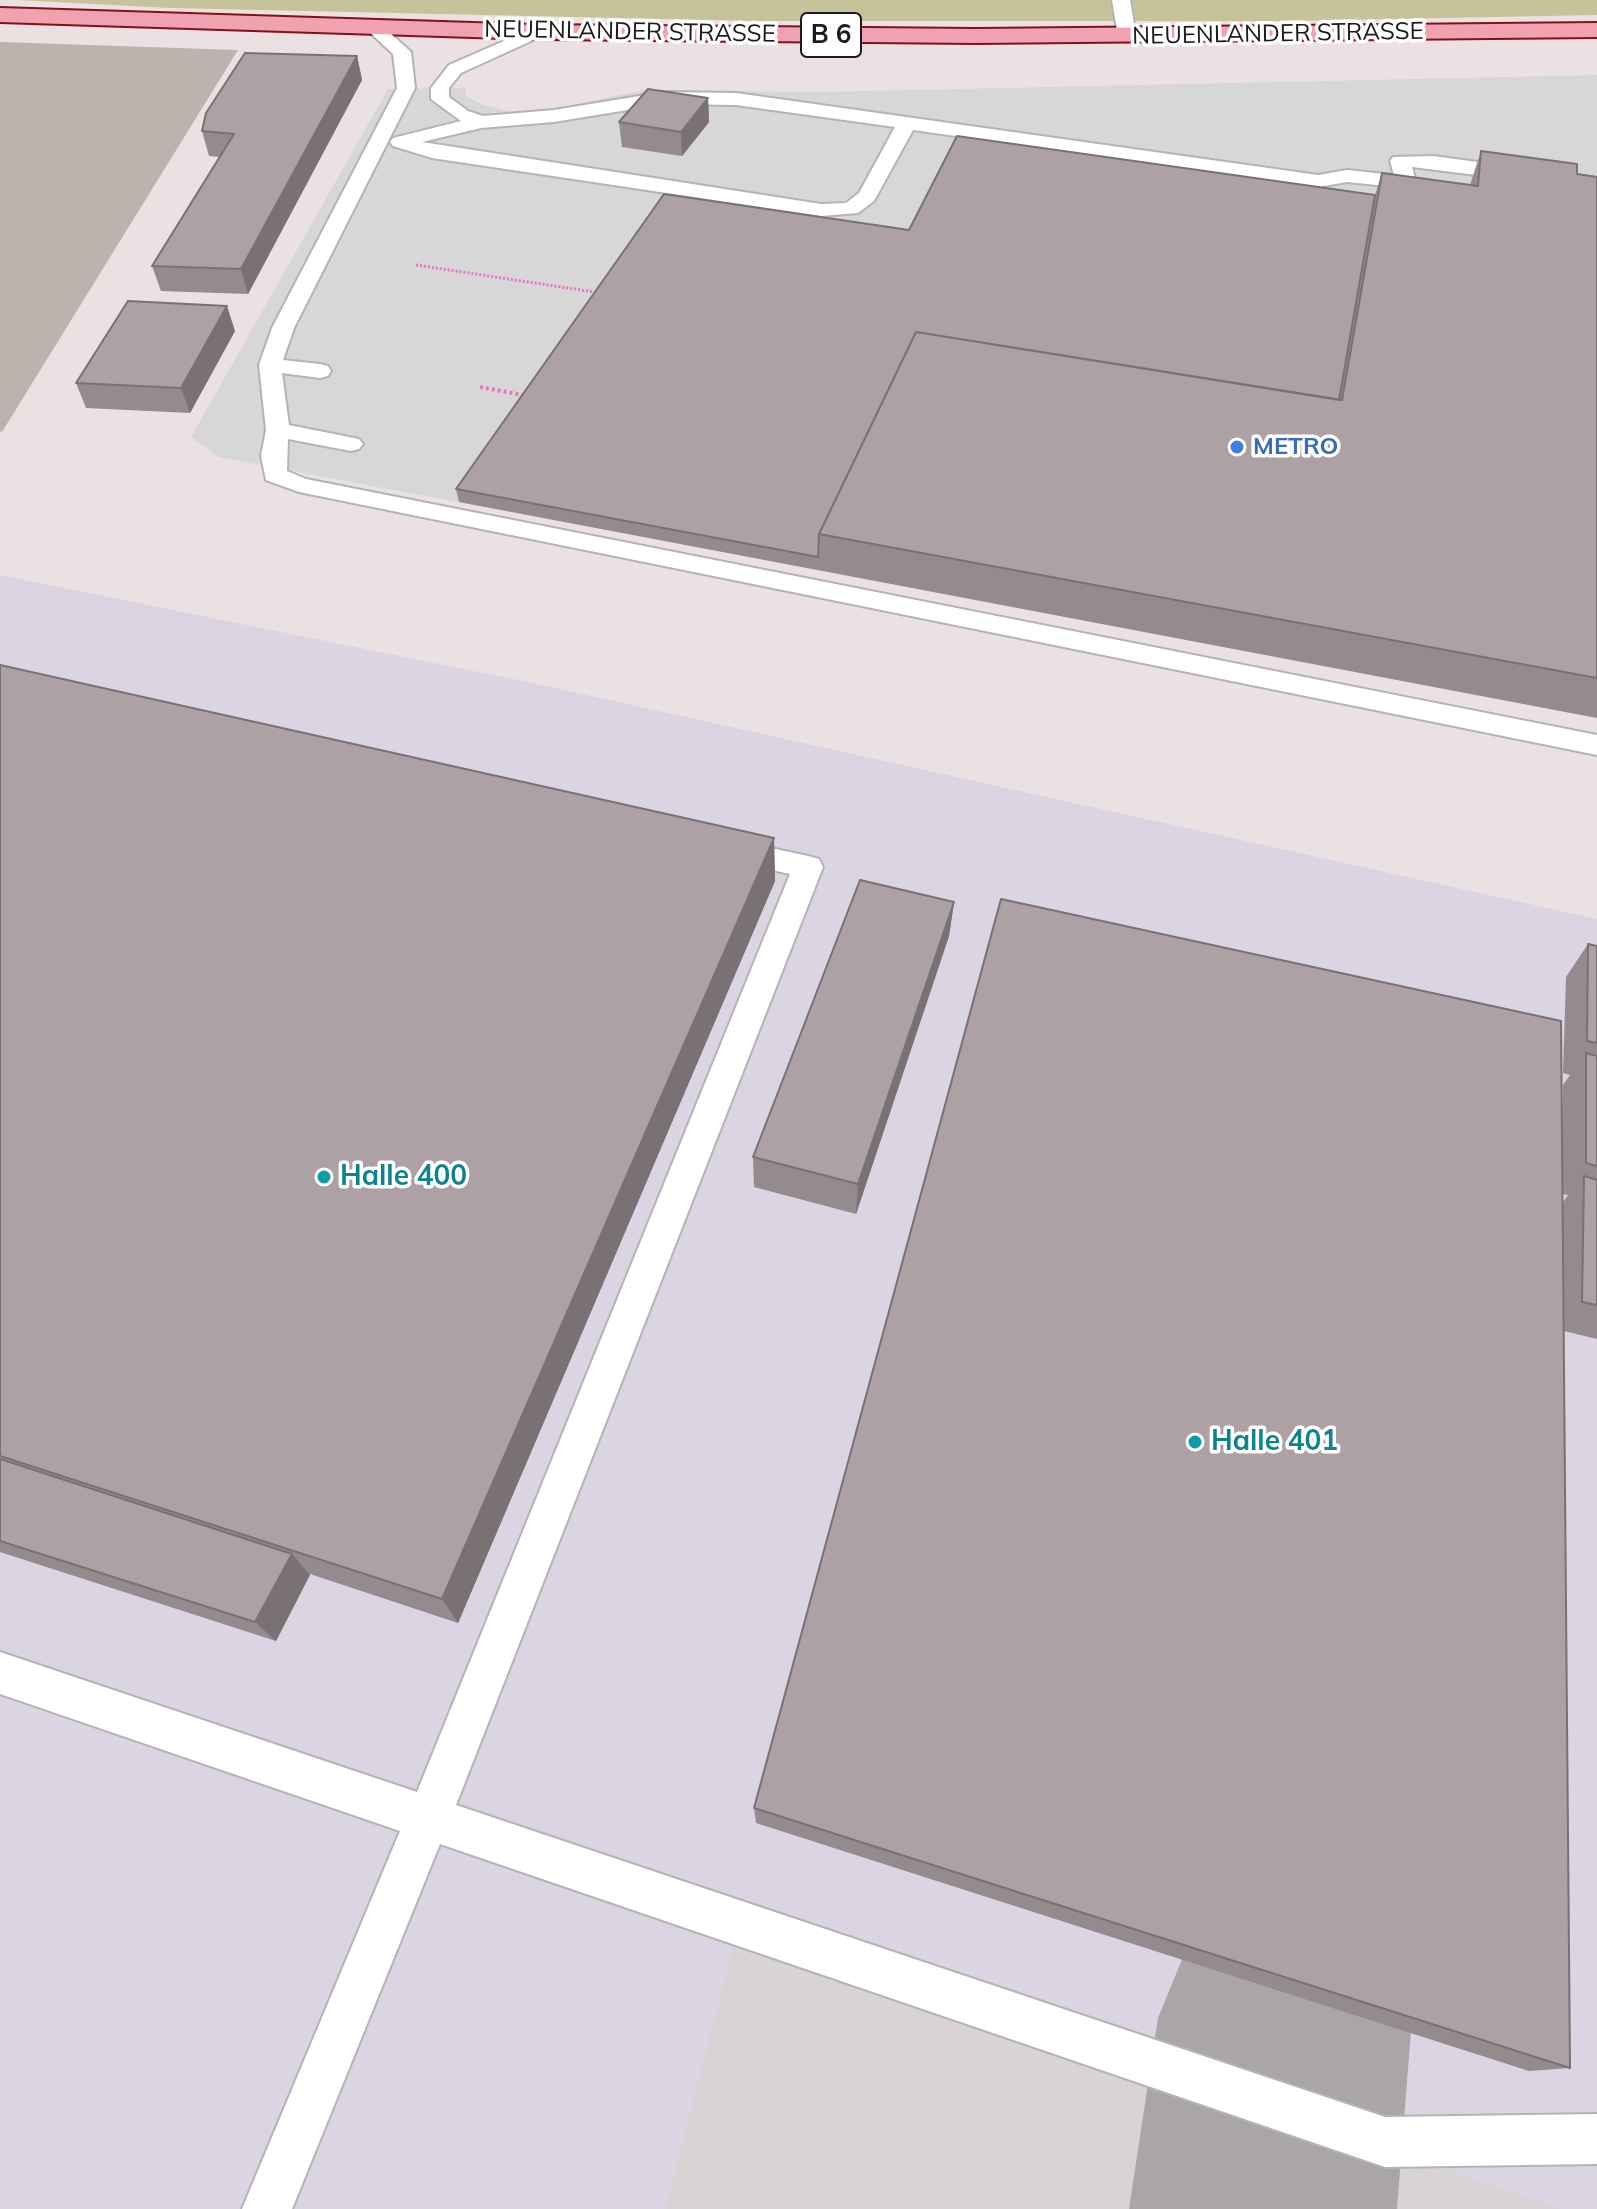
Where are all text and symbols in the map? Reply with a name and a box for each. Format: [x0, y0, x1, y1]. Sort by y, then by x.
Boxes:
road number: B 6 [801, 13, 861, 57]
street label: NEUENLANDER STRASSE [484, 15, 776, 49]
street label: NEUENLANDER STRASSE [1132, 17, 1424, 51]
place label: METRO [1253, 433, 1339, 461]
marker: METRO [1228, 438, 1246, 456]
place label: Halle 400 [340, 1160, 467, 1194]
marker: Halle 400 [315, 1168, 333, 1186]
place label: Halle 401 [1211, 1425, 1338, 1459]
marker: Halle 401 [1186, 1433, 1204, 1451]

